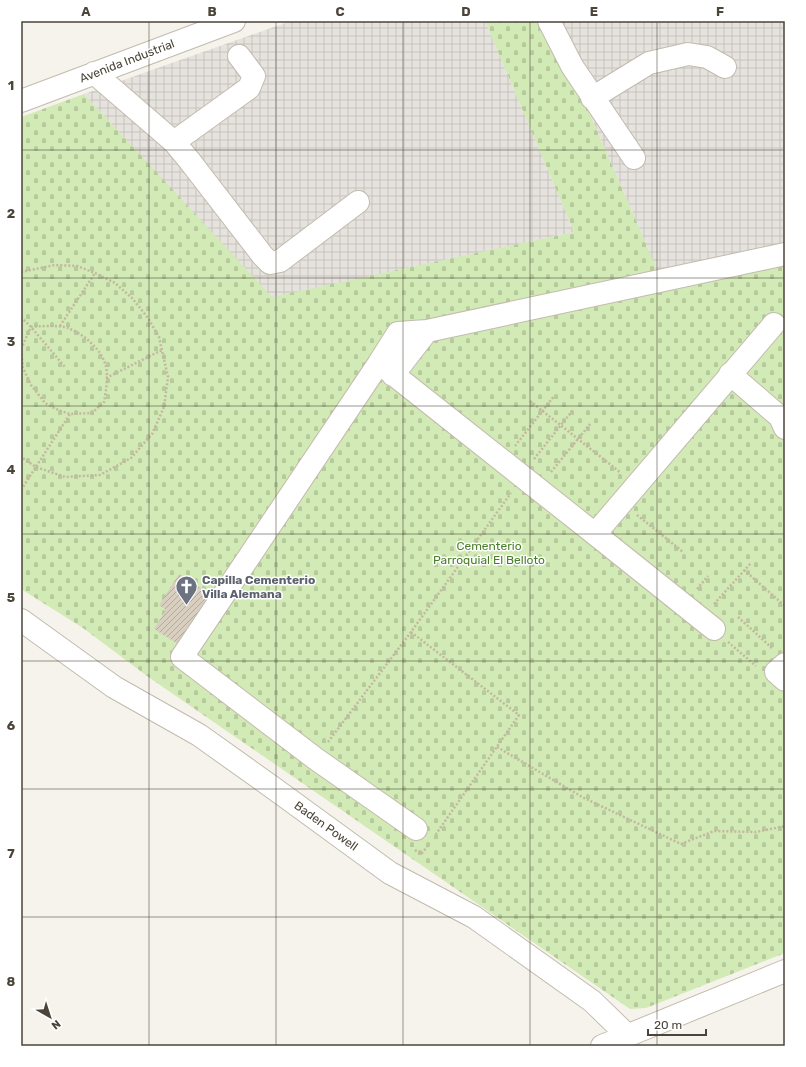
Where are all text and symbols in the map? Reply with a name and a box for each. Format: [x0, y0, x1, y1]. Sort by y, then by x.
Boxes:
text: A [81, 4, 91, 19]
text: B [207, 4, 217, 19]
text: C [335, 4, 345, 19]
text: D [461, 4, 471, 19]
text: E [590, 4, 598, 19]
text: F [716, 4, 724, 19]
street label: Avenida Industrial [78, 36, 176, 86]
text: 1 [8, 78, 14, 93]
text: 2 [7, 206, 15, 221]
text: 3 [7, 334, 16, 349]
text: 4 [7, 462, 16, 477]
park label: Cementerio Parroquial El Belloto [433, 539, 545, 567]
place label: Capilla Cementerio Villa Alemana [202, 573, 315, 601]
church icon: Capilla Cementerio Villa Alemana [174, 574, 200, 607]
text: 5 [7, 590, 15, 605]
text: 6 [7, 718, 16, 733]
street label: Baden Powell [292, 798, 361, 854]
text: 7 [7, 846, 15, 861]
text: 8 [7, 974, 16, 989]
north arrow [30, 997, 70, 1037]
scale bar [648, 1011, 706, 1037]
text: N [49, 1017, 63, 1032]
text: 20 m [654, 1018, 682, 1032]

